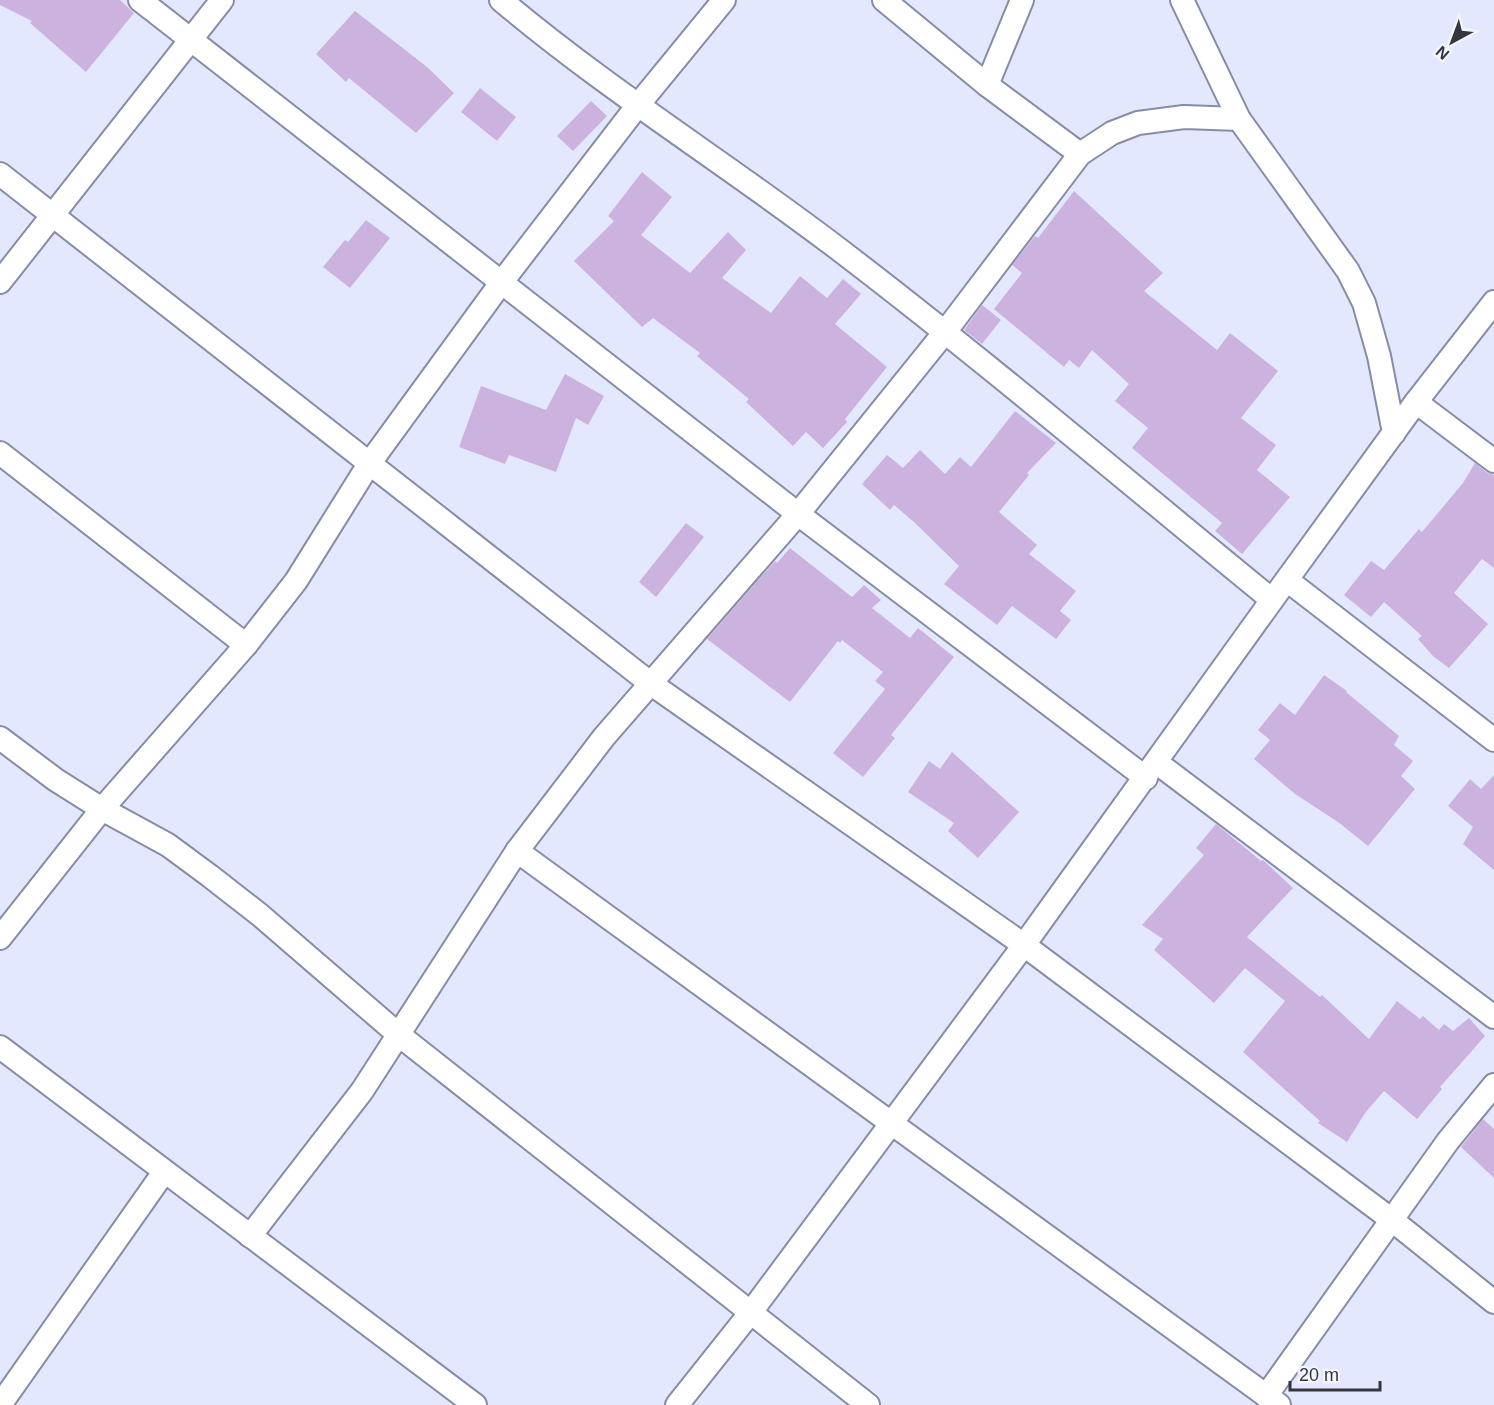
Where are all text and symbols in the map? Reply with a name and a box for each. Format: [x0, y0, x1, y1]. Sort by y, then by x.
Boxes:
north arrow [1422, 12, 1482, 72]
text: N [1433, 43, 1452, 63]
scale bar [1290, 1354, 1380, 1392]
text: 20 m [1299, 1365, 1339, 1385]

